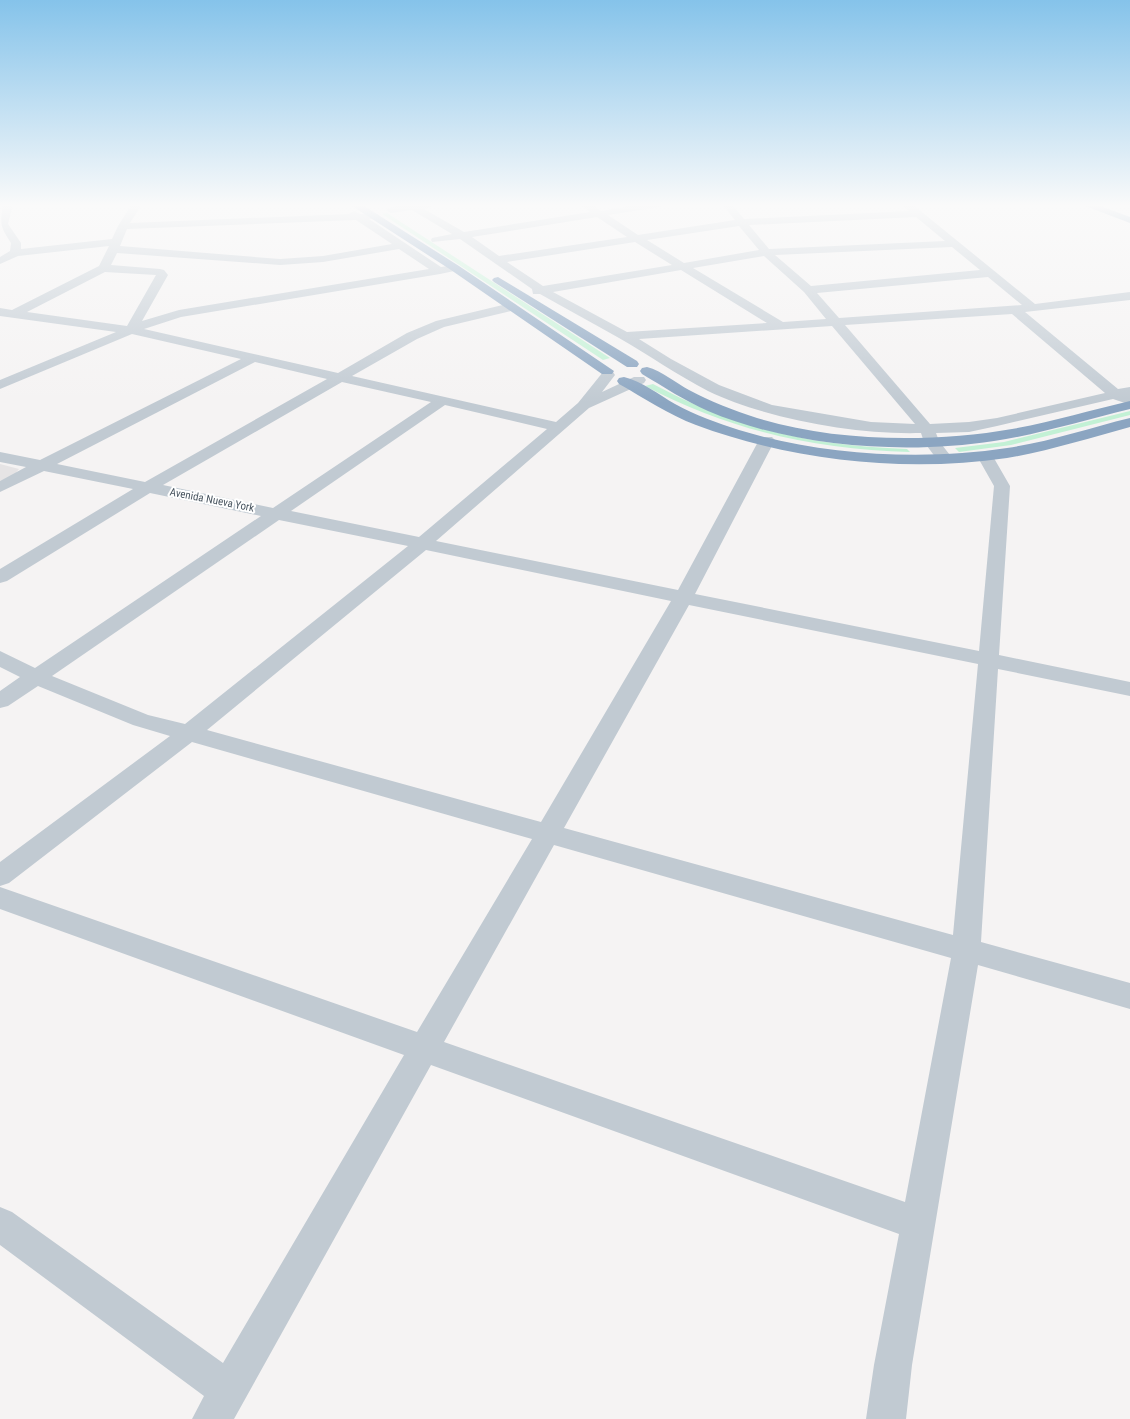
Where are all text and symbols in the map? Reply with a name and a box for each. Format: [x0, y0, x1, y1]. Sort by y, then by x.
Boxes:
street label: Avenida Nueva York [169, 485, 255, 515]

